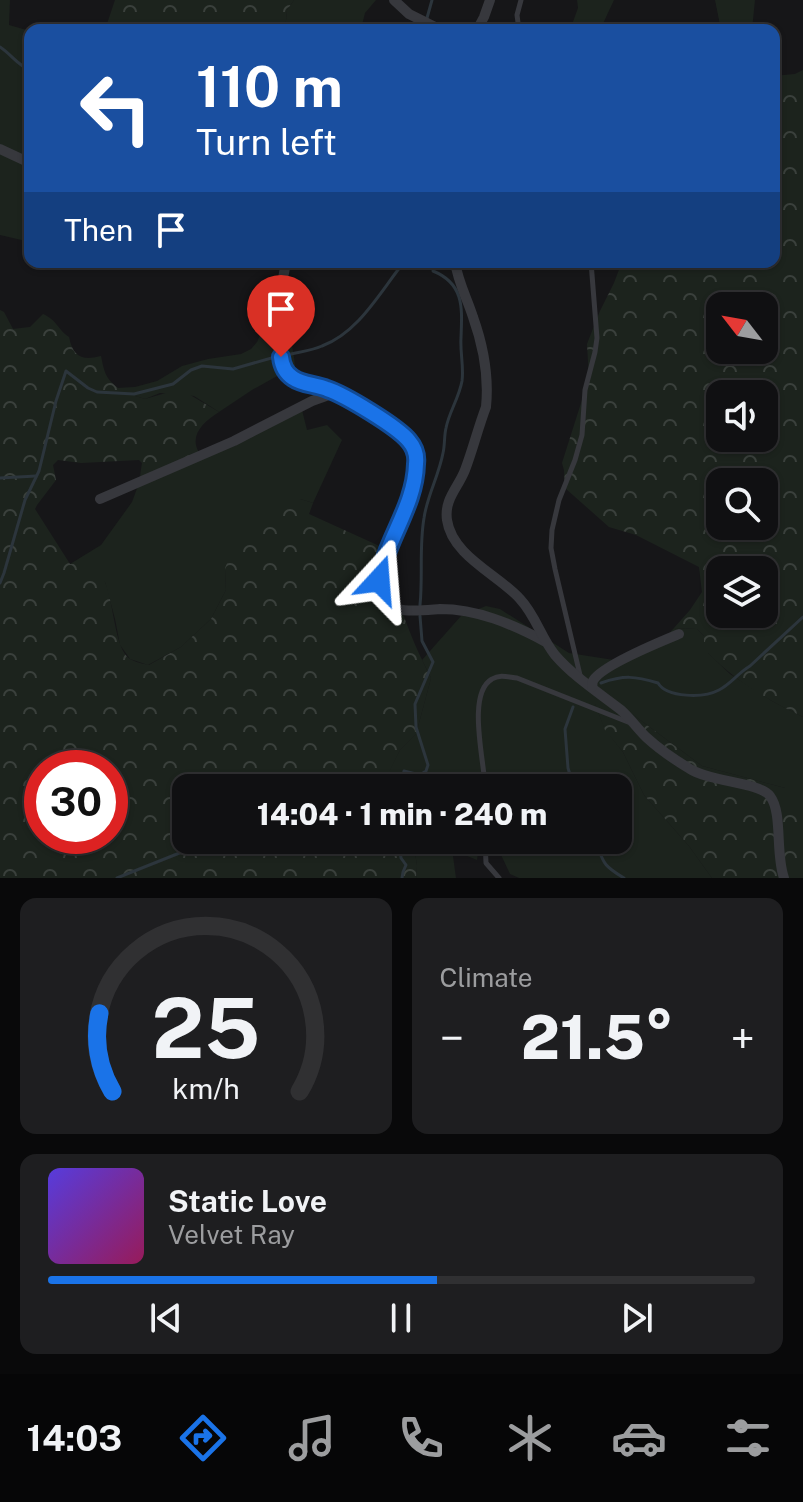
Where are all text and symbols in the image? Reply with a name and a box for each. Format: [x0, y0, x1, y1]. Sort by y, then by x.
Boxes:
text: 110 m [196, 54, 343, 120]
icon: left [64, 56, 168, 160]
text: Turn left [196, 121, 337, 163]
icon: arrive [149, 208, 193, 252]
text: Then [64, 212, 133, 248]
pin [247, 275, 315, 357]
icon: arrive [259, 287, 303, 331]
north arrow [706, 292, 778, 364]
map controls [706, 292, 778, 628]
button: sound [706, 380, 778, 452]
button: search [706, 468, 778, 540]
position arrow [337, 538, 421, 622]
button: layers [706, 556, 778, 628]
speed limit sign: 30 [24, 750, 128, 854]
text: 14:04 · 1 min · 240 m [257, 796, 547, 832]
text: Climate [440, 962, 533, 993]
text: 25 [151, 979, 260, 1077]
text: 21.5° [521, 1002, 674, 1073]
text: − [440, 1012, 464, 1064]
text: + [731, 1012, 755, 1064]
text: km/h [172, 1072, 239, 1105]
text: Static Love [168, 1183, 327, 1219]
text: Velvet Ray [168, 1219, 295, 1250]
icon: previous [144, 1296, 188, 1340]
icon: pause [379, 1296, 423, 1340]
icon: next [615, 1296, 659, 1340]
icon: directions [175, 1410, 231, 1466]
icon: music [284, 1410, 340, 1466]
icon: phone [393, 1410, 449, 1466]
icon: climate [502, 1410, 558, 1466]
icon: car [611, 1410, 667, 1466]
icon: filters [720, 1410, 776, 1466]
text: 14:03 [27, 1417, 122, 1459]

